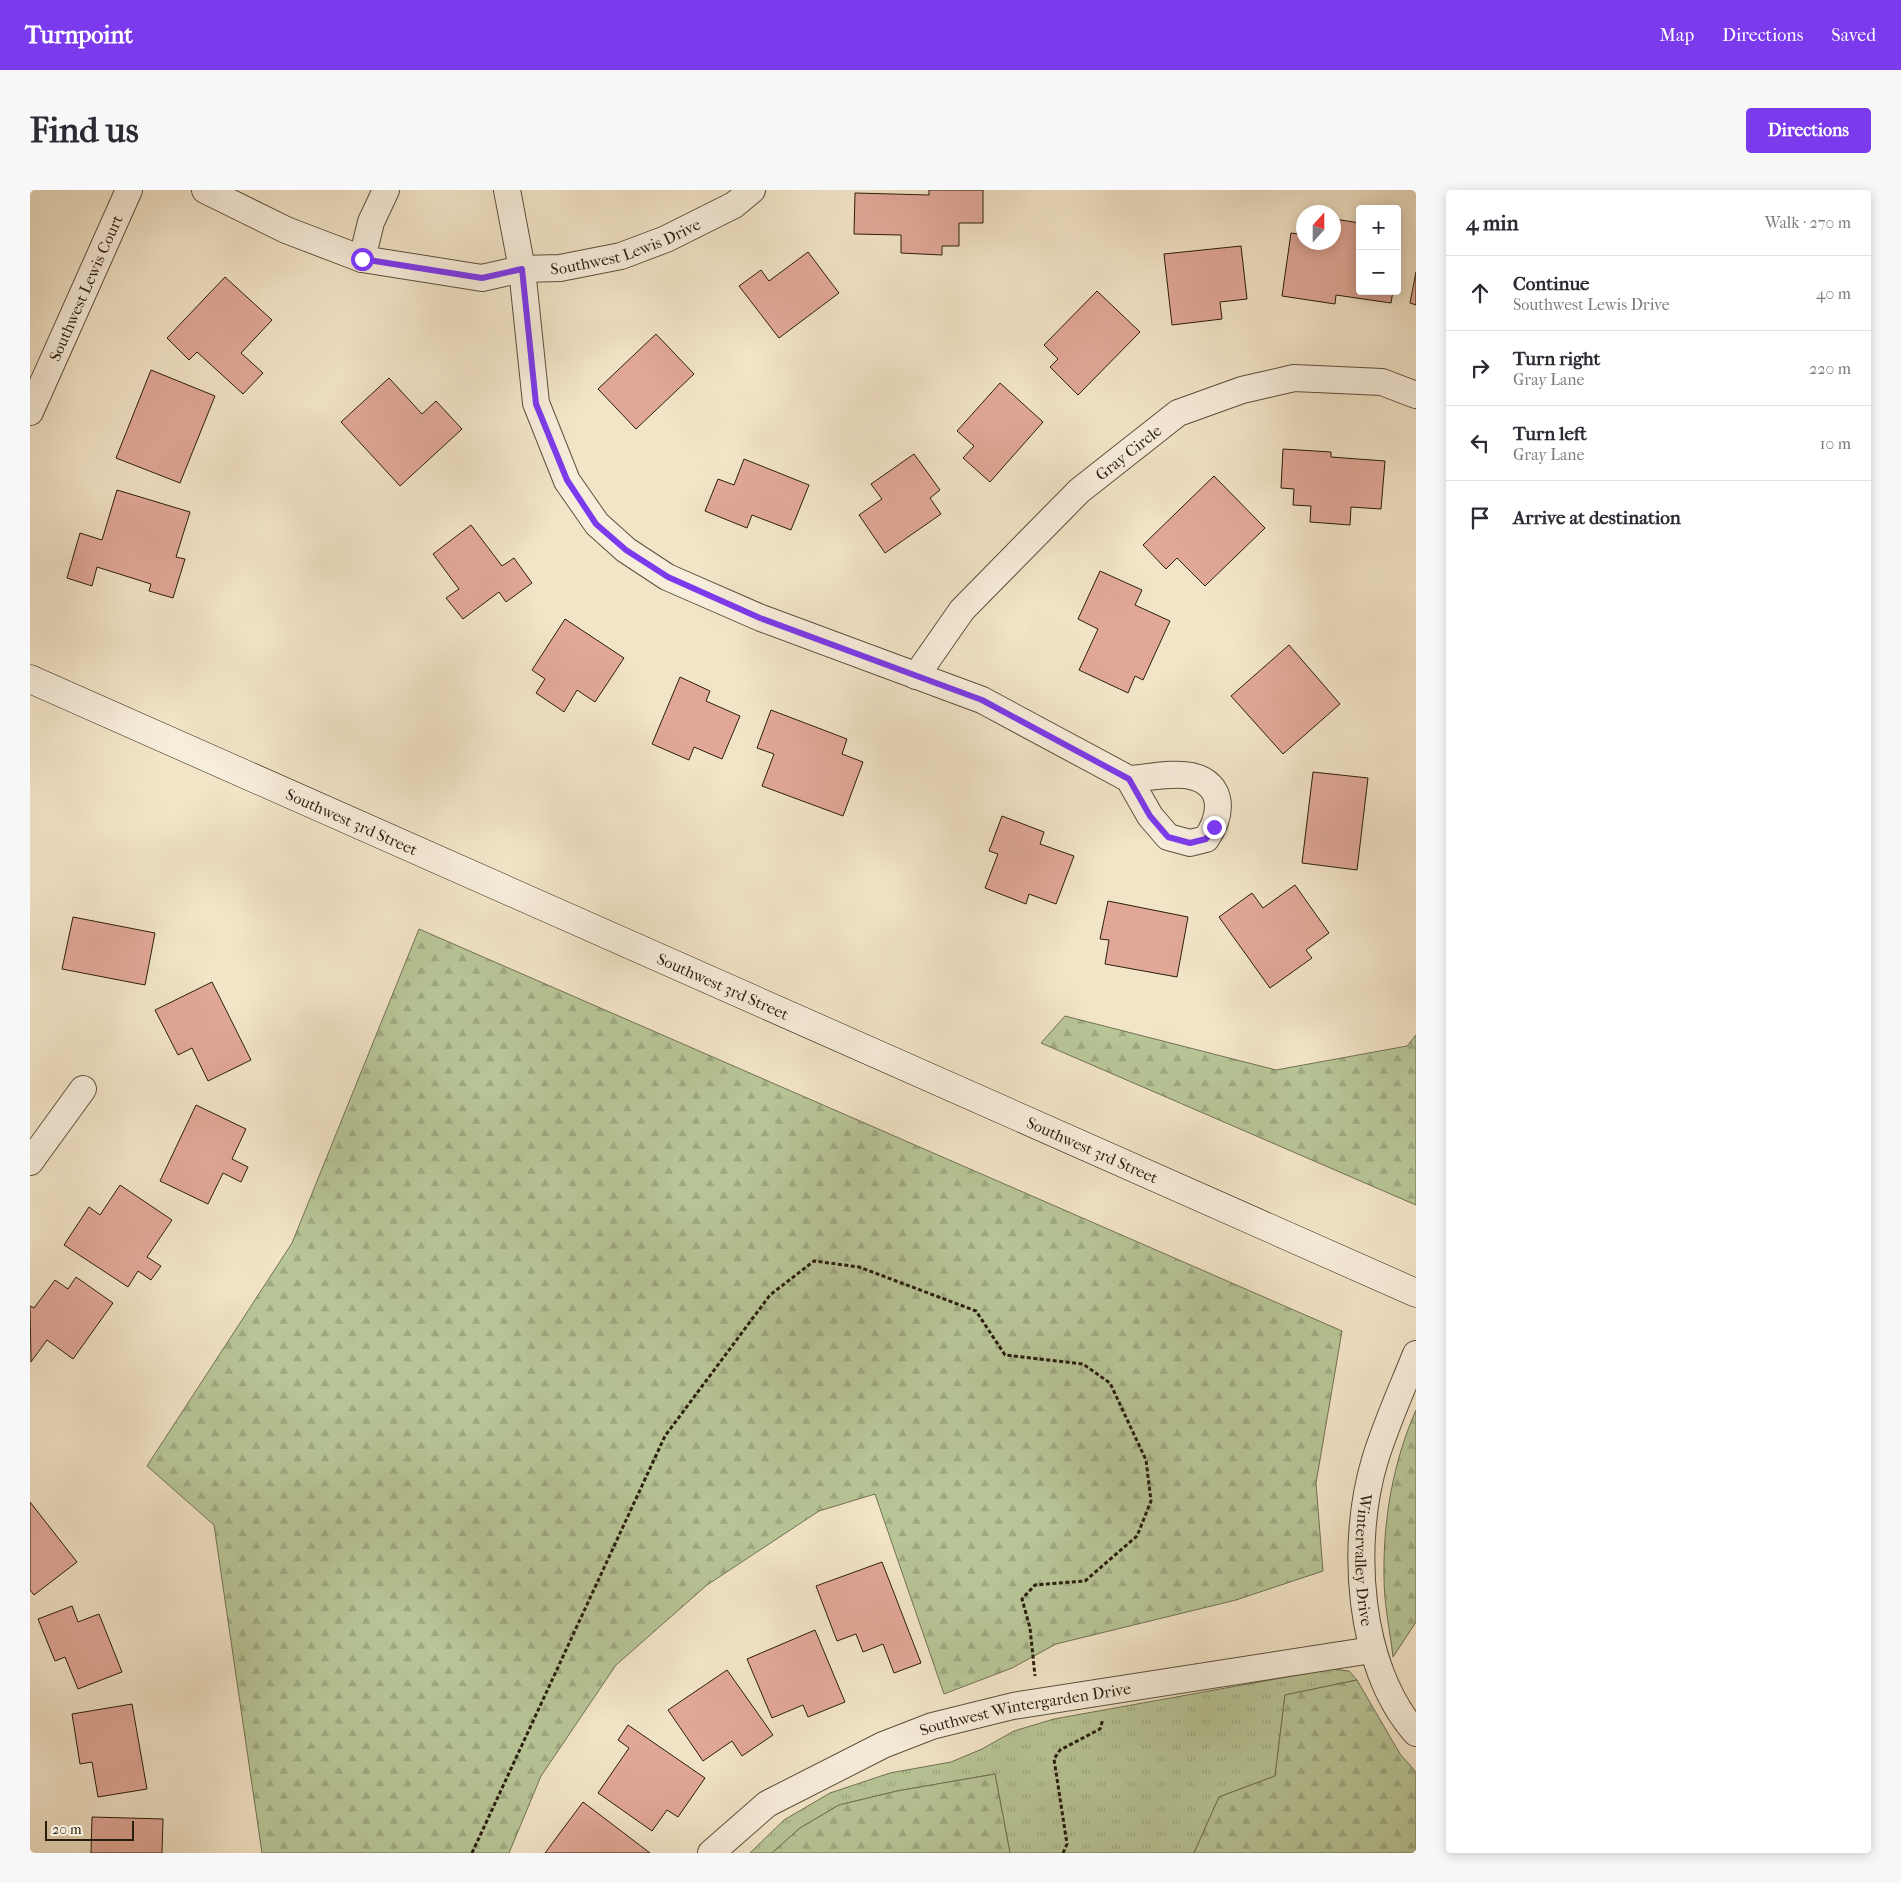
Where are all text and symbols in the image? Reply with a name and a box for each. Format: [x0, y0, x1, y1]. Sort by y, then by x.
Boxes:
text: Turnpoint [25, 21, 133, 49]
text: Map [1660, 25, 1694, 46]
text: Directions [1722, 25, 1803, 46]
text: Saved [1831, 25, 1876, 46]
button: Directions [1746, 108, 1871, 153]
text: Find us [30, 110, 139, 151]
north arrow [1296, 205, 1341, 250]
map controls [1356, 205, 1401, 295]
button: + [1356, 205, 1401, 250]
text: 4 min [1466, 211, 1519, 235]
street label: Southwest Lewis Court [45, 212, 127, 364]
text: Walk · 270 m [1765, 213, 1851, 232]
street label: Southwest Lewis Drive [550, 214, 704, 278]
route start [351, 248, 374, 271]
button: − [1356, 250, 1401, 295]
text: Continue [1513, 273, 1589, 295]
icon: ahead [1466, 279, 1494, 307]
text: 40 m [1816, 284, 1851, 303]
text: Southwest Lewis Drive [1513, 295, 1670, 314]
text: Turn right [1513, 348, 1600, 370]
icon: right [1466, 354, 1494, 382]
text: 220 m [1809, 359, 1851, 378]
text: Gray Lane [1513, 370, 1584, 389]
street label: Gray Circle [1092, 421, 1165, 484]
text: Turn left [1513, 423, 1587, 445]
icon: left [1466, 429, 1494, 457]
text: 10 m [1820, 434, 1851, 453]
text: Gray Lane [1513, 445, 1584, 464]
icon: arrive [1466, 504, 1494, 532]
text: Arrive at destination [1513, 507, 1681, 529]
street label: Southwest 3rd Street [283, 785, 421, 860]
route end [1203, 816, 1226, 839]
street label: Southwest 3rd Street [654, 949, 792, 1024]
street label: Southwest 3rd Street [1024, 1113, 1161, 1188]
street label: Wintervalley Drive [1351, 1491, 1377, 1628]
street label: Southwest Wintergarden Drive [917, 1679, 1132, 1740]
scale bar [45, 1818, 134, 1841]
text: 20 m [52, 1821, 82, 1838]

